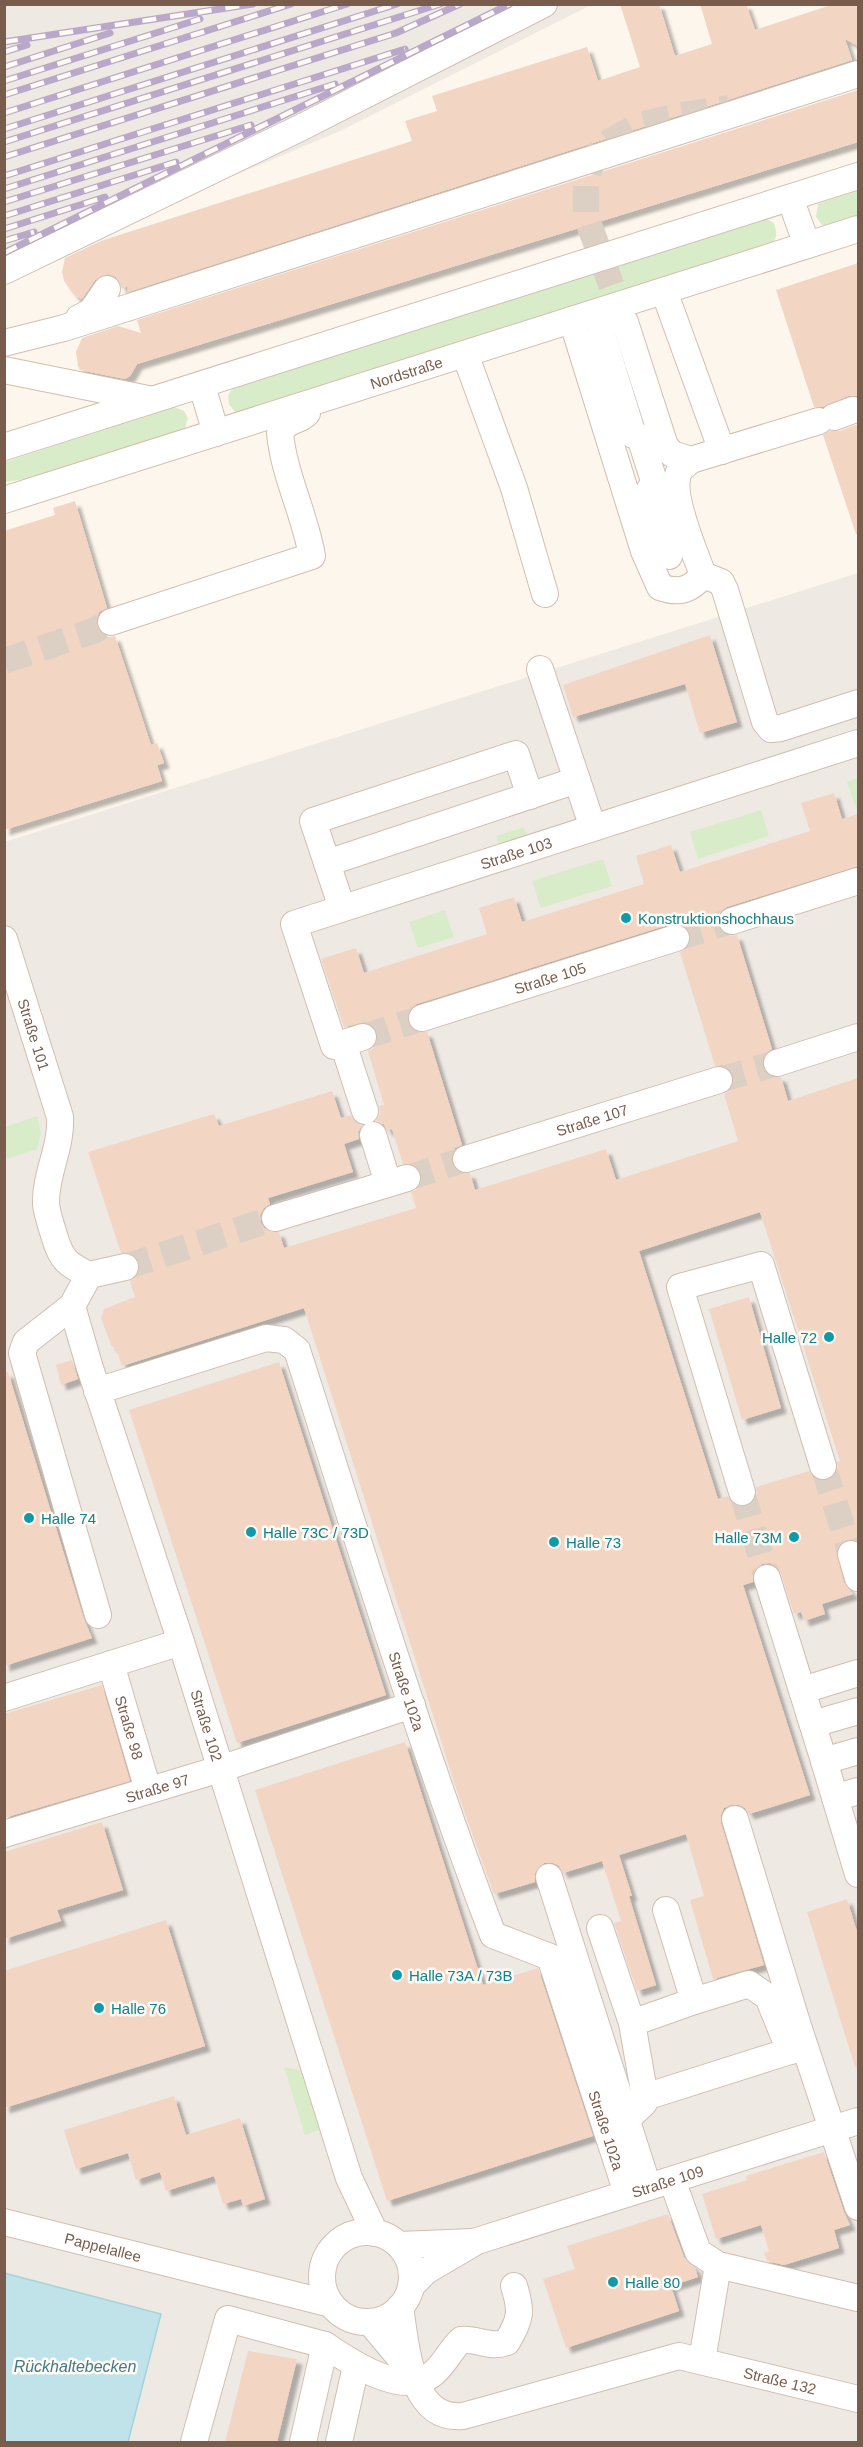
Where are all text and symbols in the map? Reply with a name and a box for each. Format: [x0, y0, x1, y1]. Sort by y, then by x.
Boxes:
street label: Nordstraße [368, 353, 445, 392]
street label: Straße 103 [478, 833, 554, 872]
place label: Konstruktionshochhaus [638, 910, 794, 927]
marker: Konstruktionshochhaus [619, 911, 633, 925]
street label: Straße 105 [512, 958, 588, 997]
street label: Straße 101 [15, 996, 53, 1072]
street label: Straße 107 [554, 1100, 630, 1139]
place label: Halle 72 [762, 1329, 817, 1346]
marker: Halle 72 [822, 1330, 836, 1344]
place label: Halle 74 [41, 1510, 96, 1527]
marker: Halle 74 [22, 1511, 36, 1525]
place label: Halle 73C / 73D [263, 1524, 369, 1541]
marker: Halle 73C / 73D [244, 1525, 258, 1539]
place label: Halle 73M [714, 1529, 782, 1546]
marker: Halle 73M [787, 1530, 801, 1544]
place label: Halle 73 [566, 1534, 621, 1551]
marker: Halle 73 [547, 1535, 561, 1549]
street label: Straße 102a [386, 1649, 428, 1734]
street label: Straße 102 [188, 1687, 226, 1763]
street label: Straße 98 [112, 1693, 147, 1761]
street label: Straße 97 [123, 1770, 191, 1806]
place label: Halle 73A / 73B [409, 1967, 512, 1984]
marker: Halle 73A / 73B [390, 1968, 404, 1982]
place label: Halle 76 [111, 2000, 166, 2017]
marker: Halle 76 [92, 2001, 106, 2015]
street label: Straße 102a [586, 2088, 628, 2173]
street label: Straße 109 [629, 2162, 705, 2200]
street label: Pappelallee [63, 2229, 143, 2265]
place label: Halle 80 [625, 2274, 680, 2291]
marker: Halle 80 [606, 2275, 620, 2289]
water label: Rückhaltebecken [14, 2358, 136, 2375]
street label: Straße 132 [742, 2363, 818, 2397]

